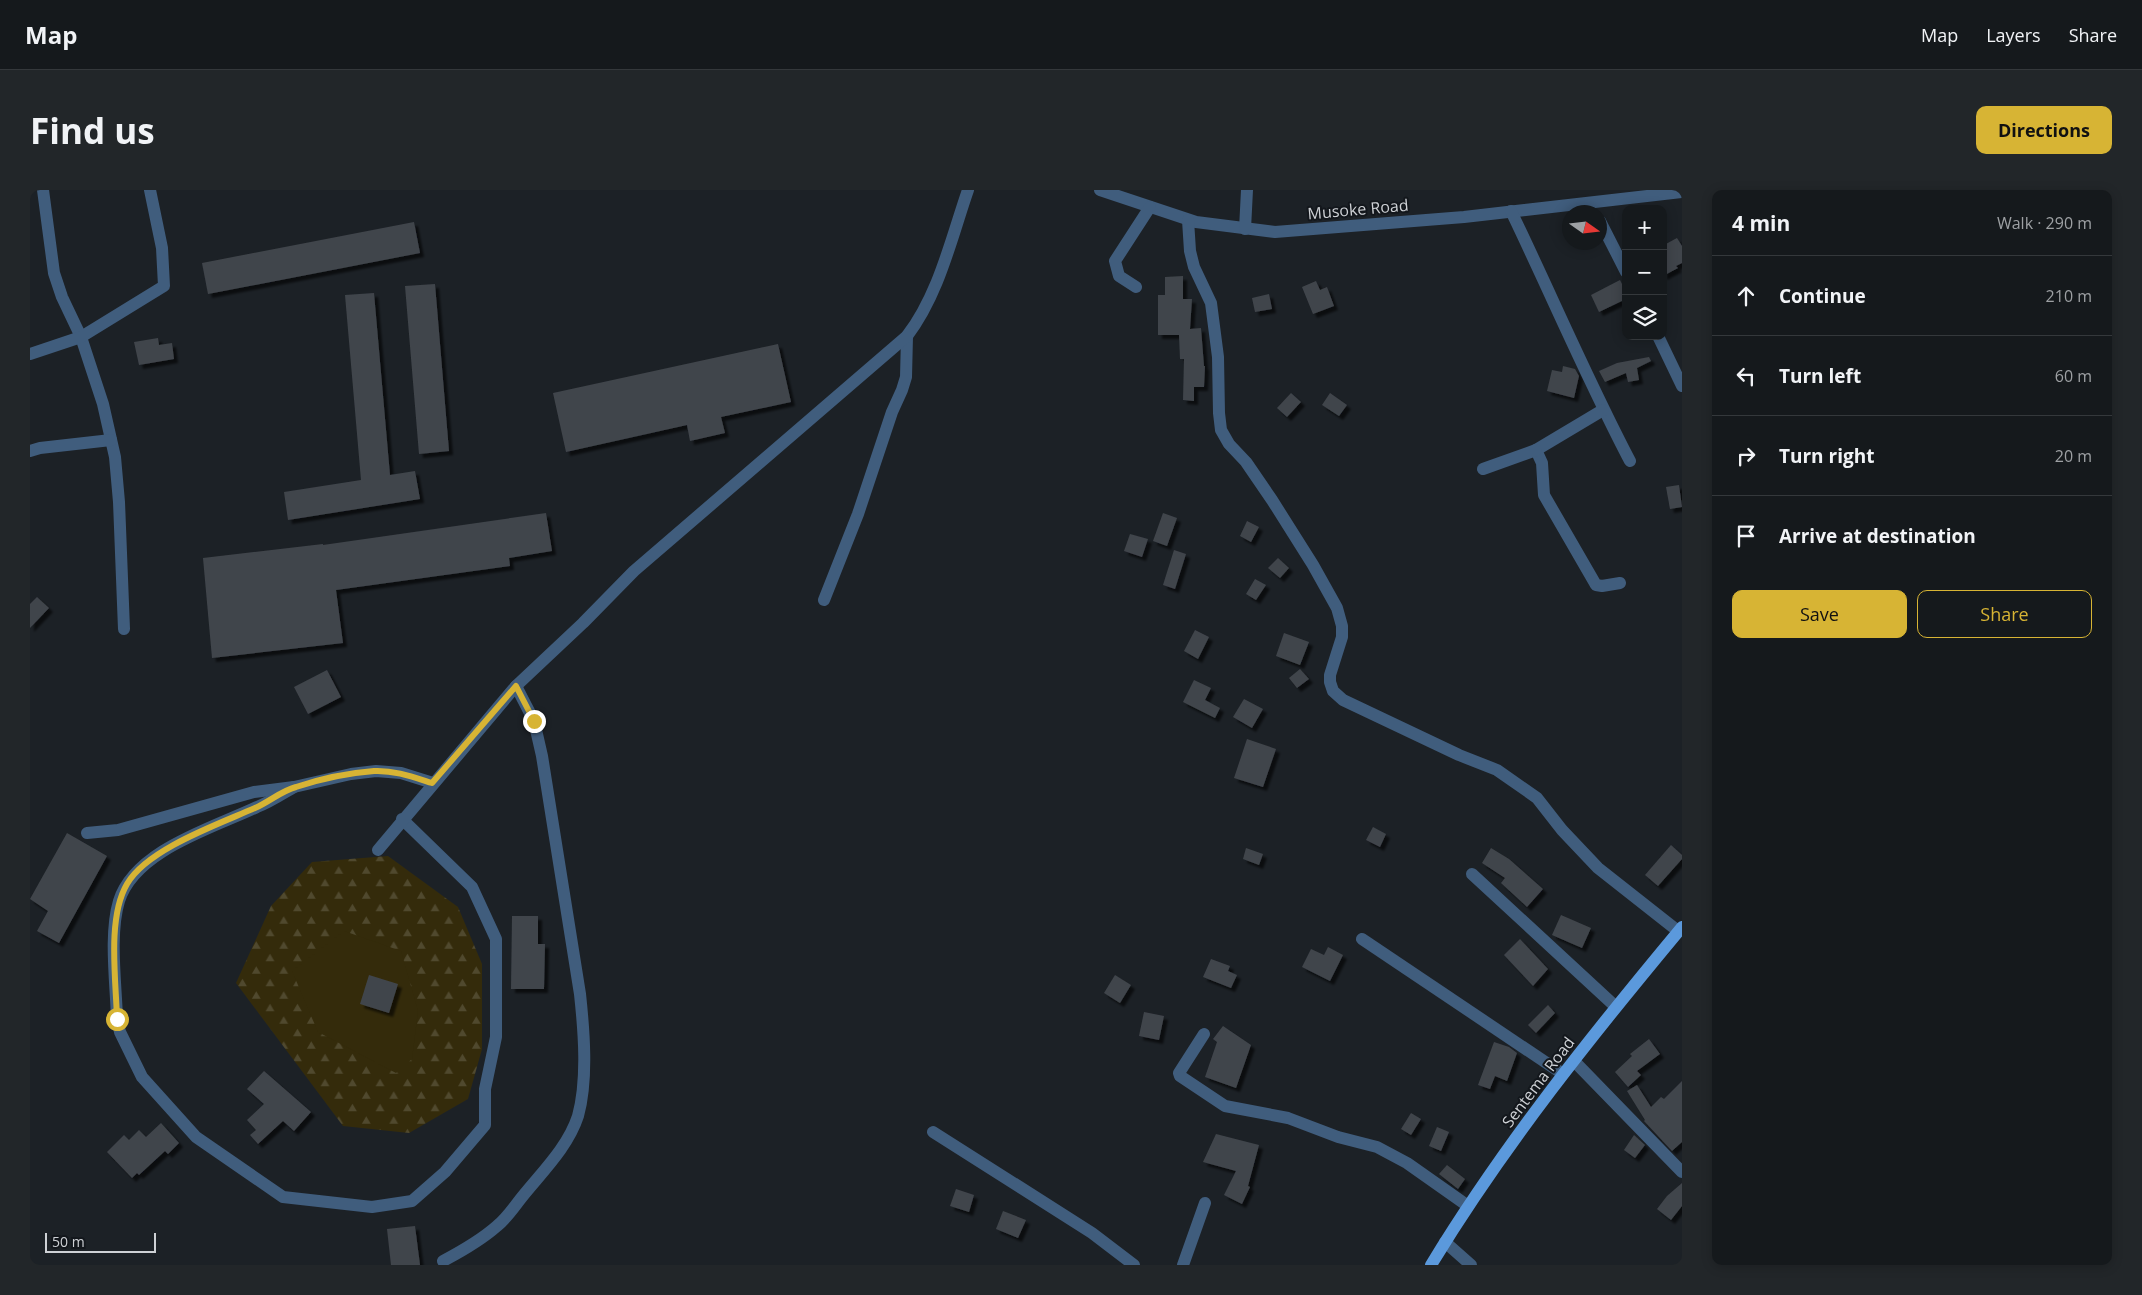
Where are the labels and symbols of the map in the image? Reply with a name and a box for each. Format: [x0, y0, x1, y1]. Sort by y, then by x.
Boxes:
street label: Musoke Road [1307, 194, 1409, 224]
north arrow [1562, 205, 1607, 250]
route end [523, 710, 546, 733]
route start [106, 1008, 129, 1031]
street label: Sentema Road [1497, 1032, 1579, 1132]
scale bar [45, 1230, 156, 1253]

